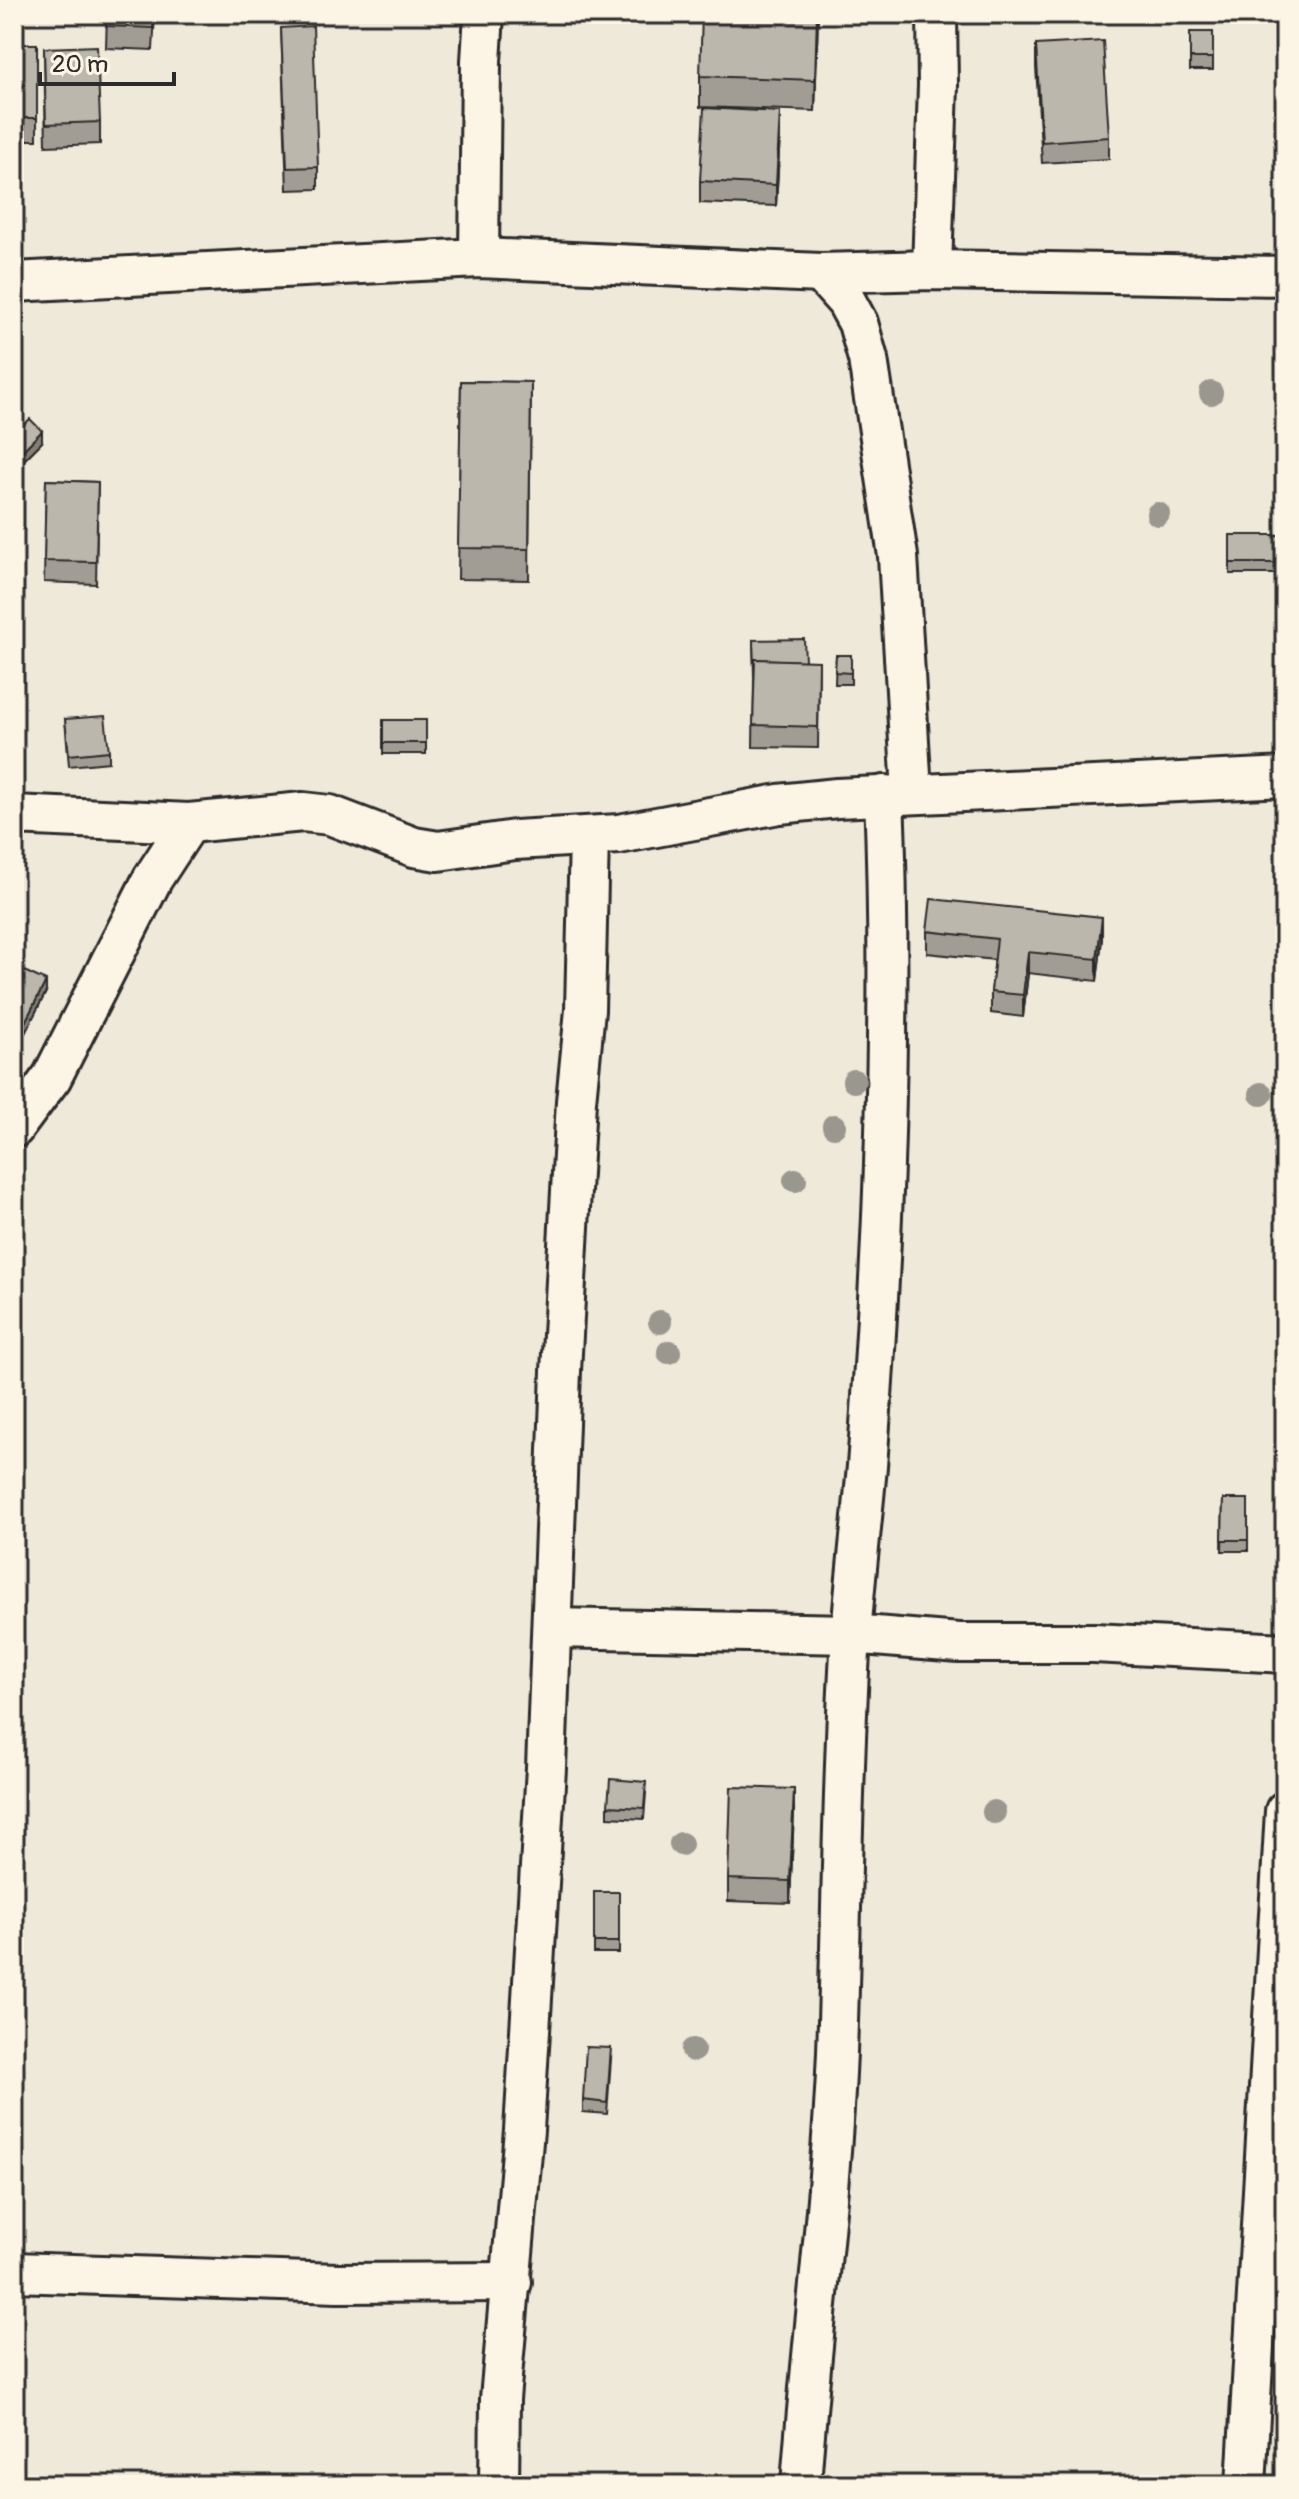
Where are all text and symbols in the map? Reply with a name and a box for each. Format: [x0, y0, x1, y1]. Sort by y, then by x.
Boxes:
scale bar [40, 36, 174, 86]
text: 20 m [52, 50, 108, 79]

